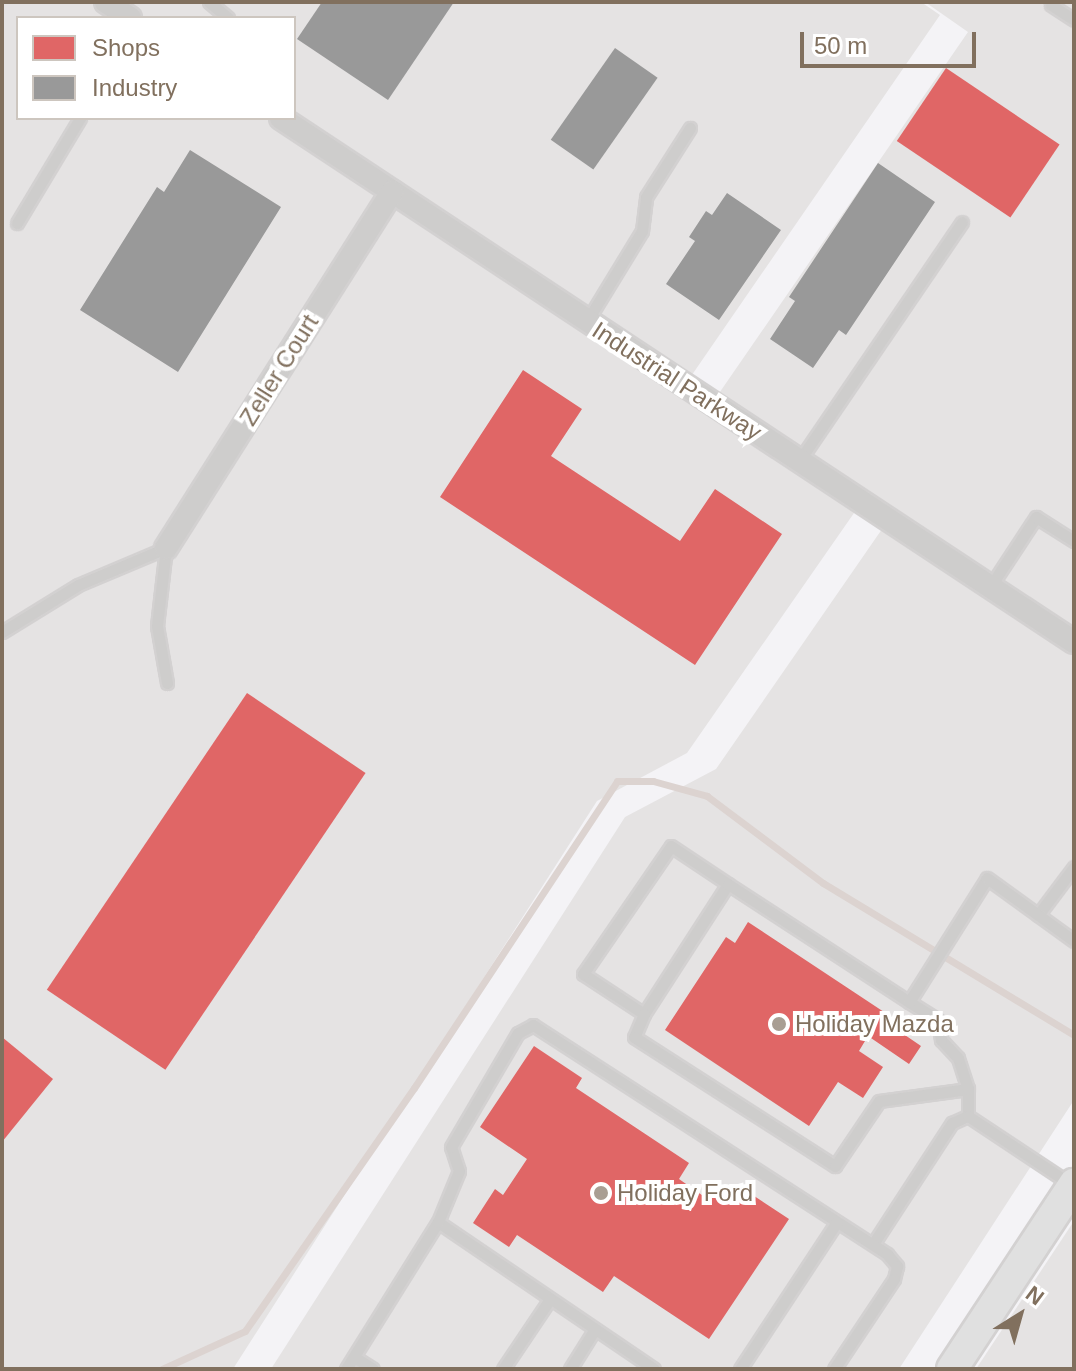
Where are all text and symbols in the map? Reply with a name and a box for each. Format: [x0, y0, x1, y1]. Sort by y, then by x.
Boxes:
legend [16, 16, 296, 120]
scale bar [804, 16, 980, 66]
text: 50 m [814, 32, 867, 59]
text: Shops [92, 34, 160, 61]
text: Industry [92, 74, 177, 101]
street label: Zeller Court [234, 309, 324, 431]
street label: Industrial Parkway [587, 316, 767, 446]
place label: Holiday Mazda [795, 1010, 954, 1038]
marker: Holiday Mazda [770, 1015, 788, 1033]
place label: Holiday Ford [617, 1179, 753, 1207]
marker: Holiday Ford [592, 1184, 610, 1202]
north arrow [980, 1275, 1060, 1355]
text: N [1021, 1281, 1049, 1310]

